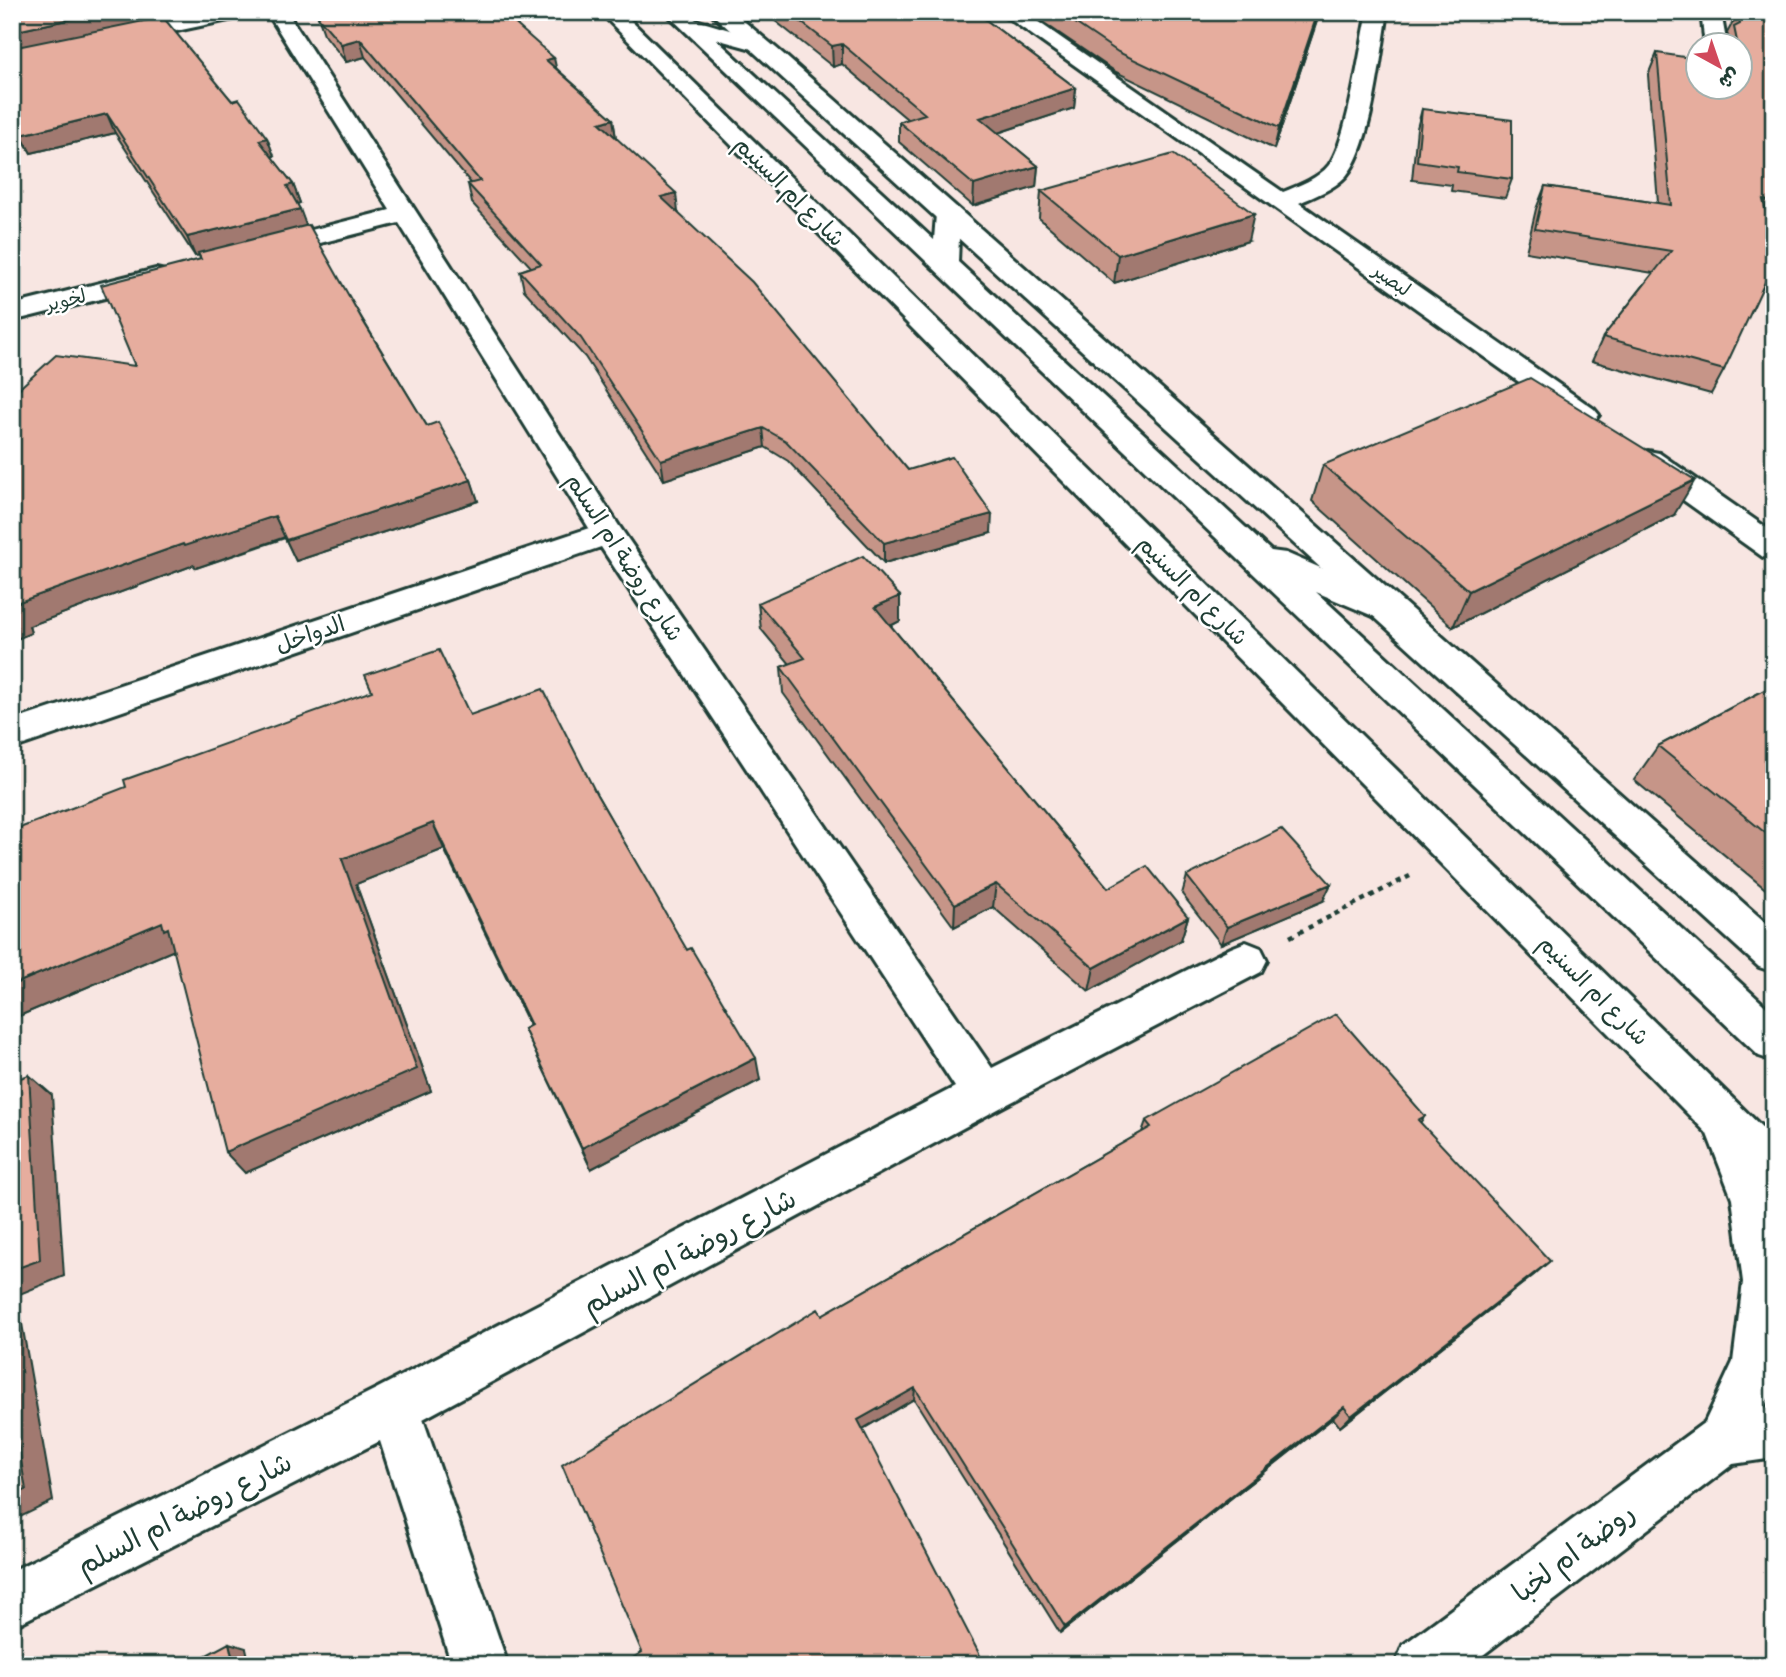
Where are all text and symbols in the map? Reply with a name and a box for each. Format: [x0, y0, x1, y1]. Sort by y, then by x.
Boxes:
north arrow [1684, 32, 1754, 102]
text: ش [1714, 63, 1745, 94]
street label: شارع ام السنيم [726, 130, 851, 255]
street label: لبصير [1367, 258, 1415, 301]
street label: لخوير [42, 284, 89, 318]
street label: شارع روضة ام السلم [557, 468, 690, 648]
street label: شارع ام السنيم [1129, 529, 1254, 654]
street label: الدواخل [272, 609, 348, 659]
street label: شارع ام السنيم [1530, 929, 1655, 1054]
street label: شارع روضة ام السلم [576, 1180, 804, 1326]
street label: شارع روضة ام السلم [71, 1444, 300, 1586]
street label: روضة ام لخبا [1505, 1495, 1644, 1613]

